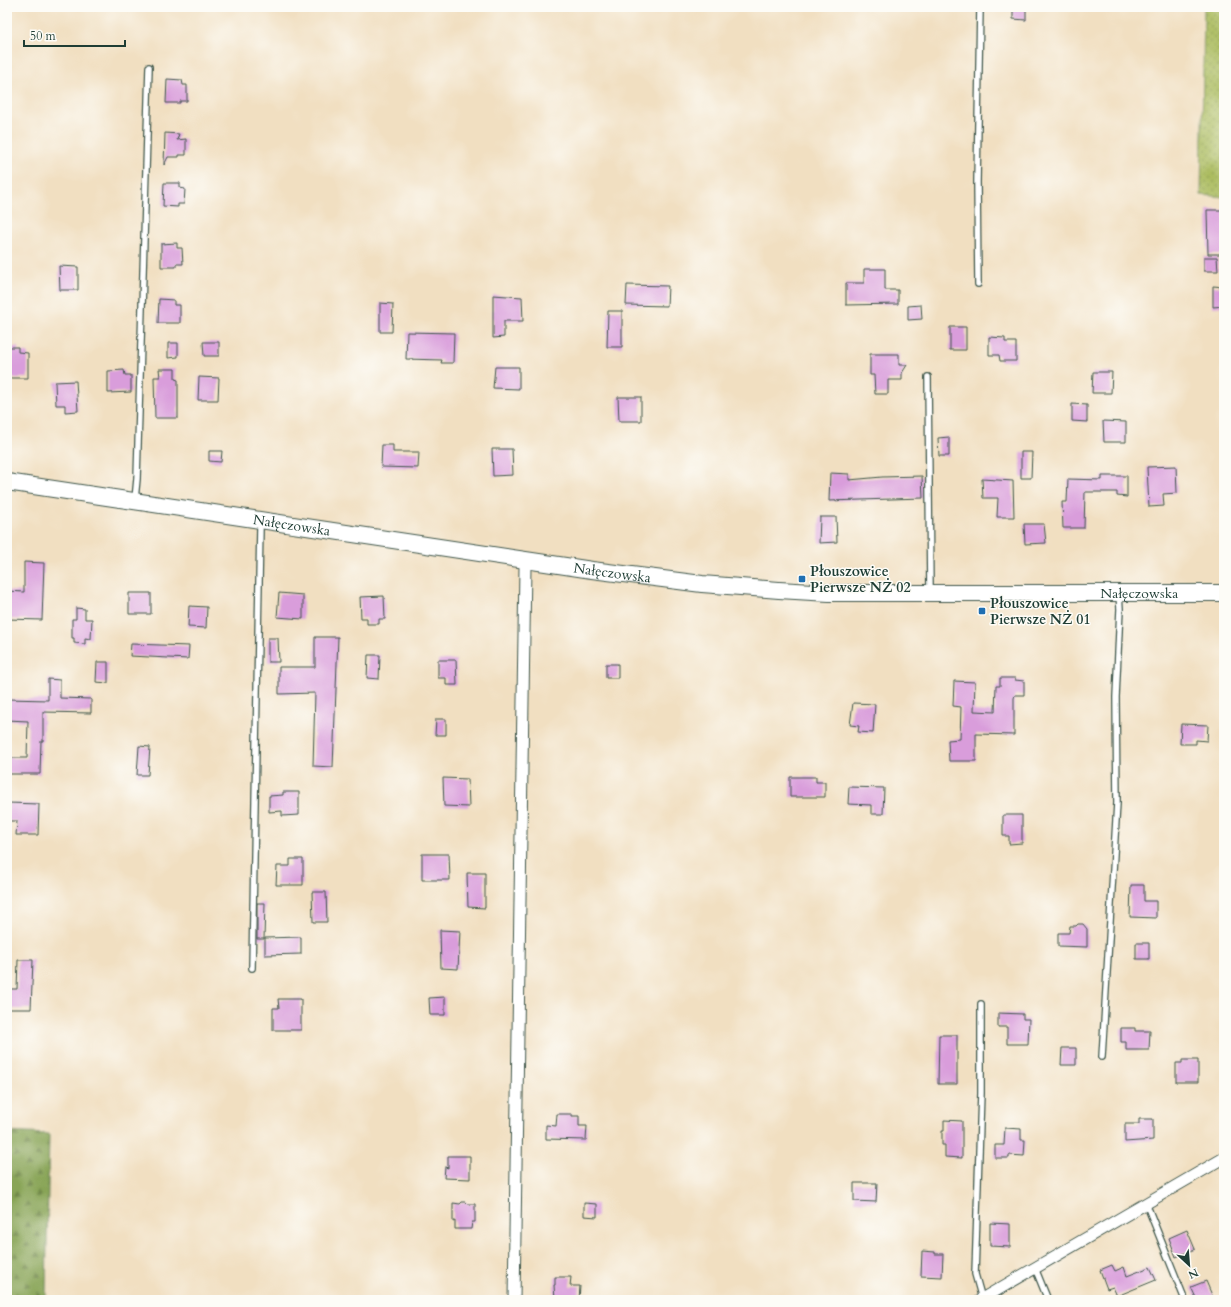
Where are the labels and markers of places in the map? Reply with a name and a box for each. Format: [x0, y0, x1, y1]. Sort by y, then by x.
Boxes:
place label: Płouszowice Pierwsze NŻ 02 [810, 562, 911, 597]
marker: Płouszowice Pierwsze NŻ 02 [797, 574, 807, 584]
place label: Płouszowice Pierwsze NŻ 01 [990, 594, 1091, 629]
marker: Płouszowice Pierwsze NŻ 01 [977, 606, 987, 616]

